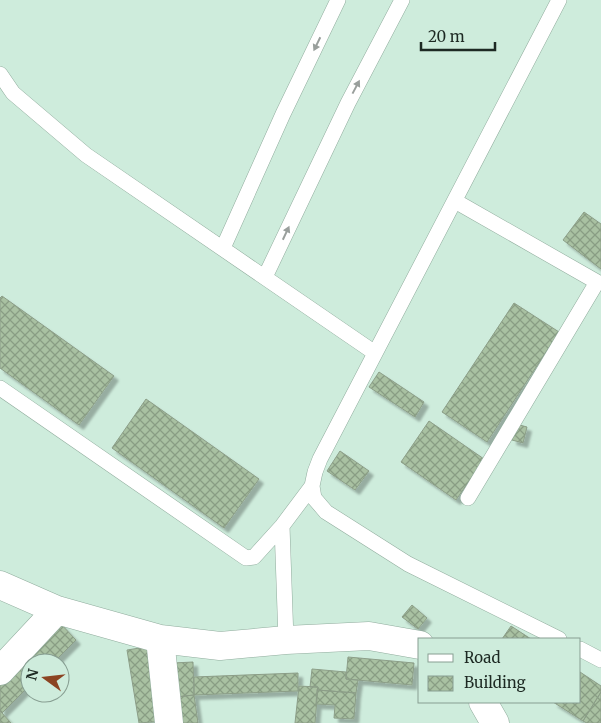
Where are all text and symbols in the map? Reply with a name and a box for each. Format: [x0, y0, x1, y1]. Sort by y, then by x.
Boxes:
scale bar [421, 20, 495, 52]
text: 20 m [428, 27, 465, 46]
one-way arrow [313, 37, 321, 51]
one-way arrow [352, 80, 360, 94]
one-way arrow [282, 226, 290, 241]
legend [418, 638, 581, 703]
text: Road [464, 648, 500, 667]
north arrow [20, 653, 70, 703]
text: N [22, 667, 43, 682]
text: Building [464, 673, 526, 692]

